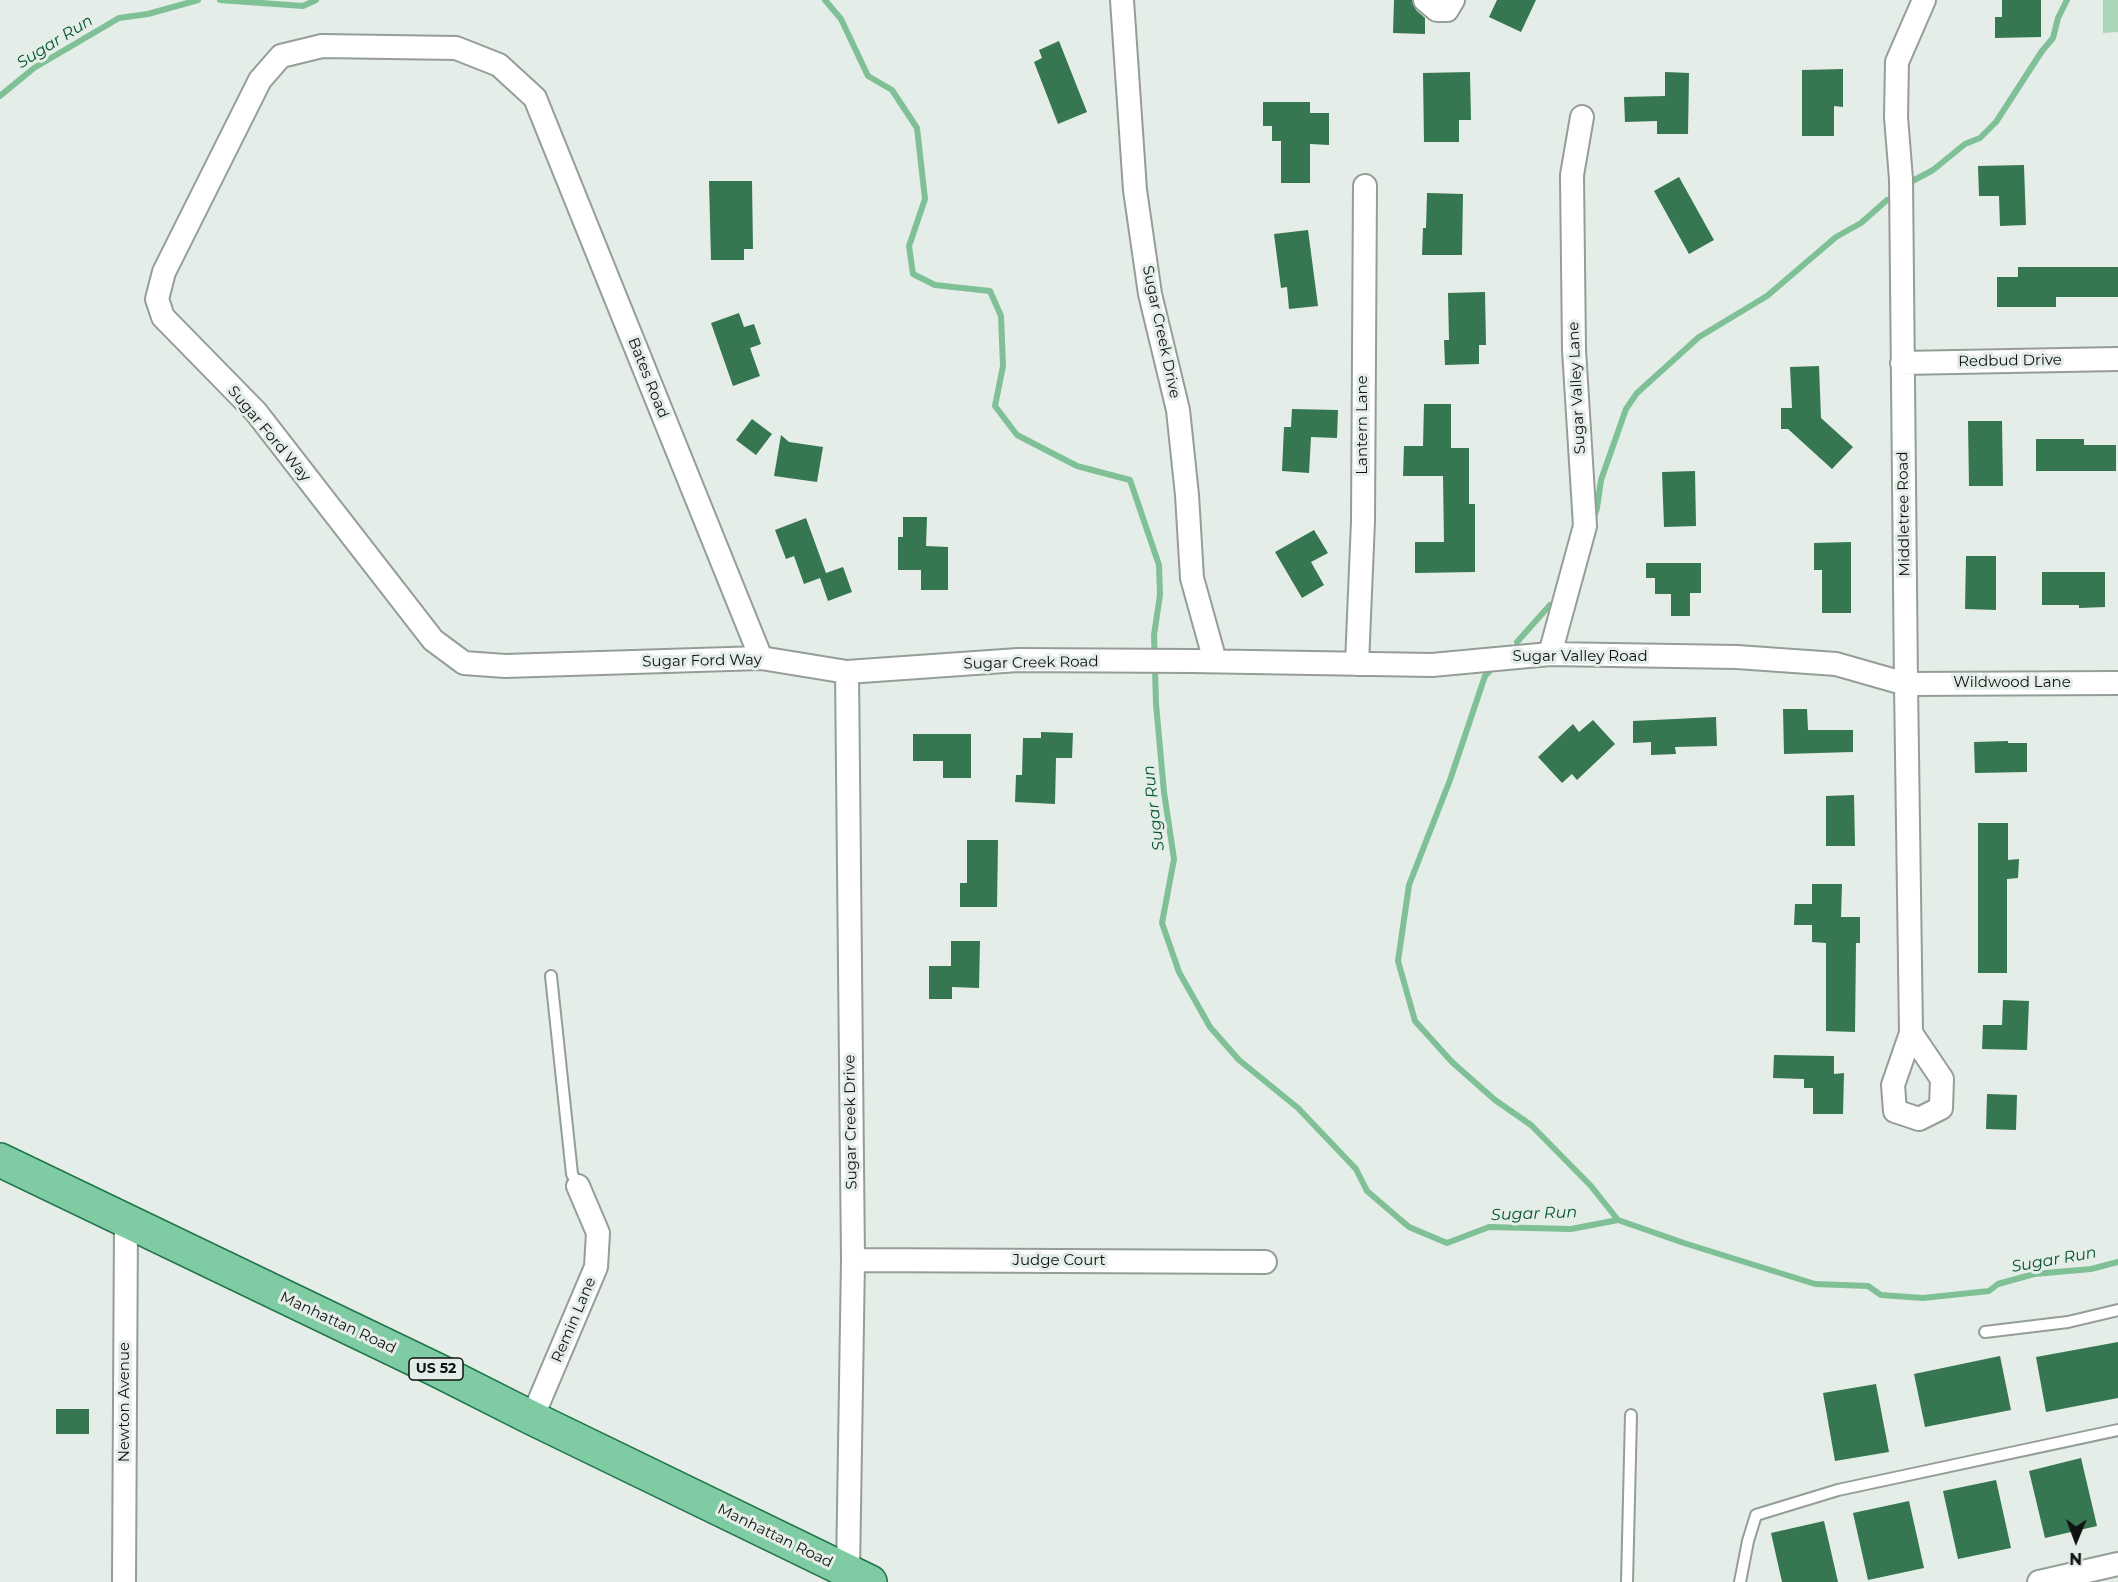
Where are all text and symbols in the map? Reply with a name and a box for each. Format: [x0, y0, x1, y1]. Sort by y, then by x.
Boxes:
water label: Sugar Run [13, 11, 97, 73]
street label: Sugar Creek Drive [1138, 264, 1184, 400]
street label: Sugar Valley Lane [1565, 321, 1589, 455]
street label: Bates Road [624, 335, 672, 421]
street label: Redbud Drive [1958, 351, 2062, 371]
street label: Lantern Lane [1354, 375, 1372, 475]
street label: Sugar Ford Way [224, 382, 314, 486]
street label: Middletree Road [1894, 451, 1914, 577]
street label: Sugar Valley Road [1512, 648, 1648, 666]
street label: Sugar Ford Way [642, 651, 762, 671]
street label: Sugar Creek Road [963, 653, 1099, 673]
street label: Wildwood Lane [1953, 674, 2071, 692]
water label: Sugar Run [1139, 764, 1169, 852]
street label: Sugar Creek Drive [841, 1054, 861, 1190]
water label: Sugar Run [1491, 1203, 1577, 1225]
water label: Sugar Run [2010, 1243, 2098, 1277]
street label: Judge Court [1012, 1252, 1106, 1270]
street label: Remin Lane [548, 1275, 600, 1365]
street label: Manhattan Road [277, 1288, 399, 1358]
street label: Newton Avenue [116, 1342, 134, 1462]
road number: US 52 [409, 1358, 463, 1380]
street label: Manhattan Road [714, 1500, 836, 1572]
north arrow [2046, 1510, 2106, 1570]
text: N [2069, 1549, 2082, 1568]

